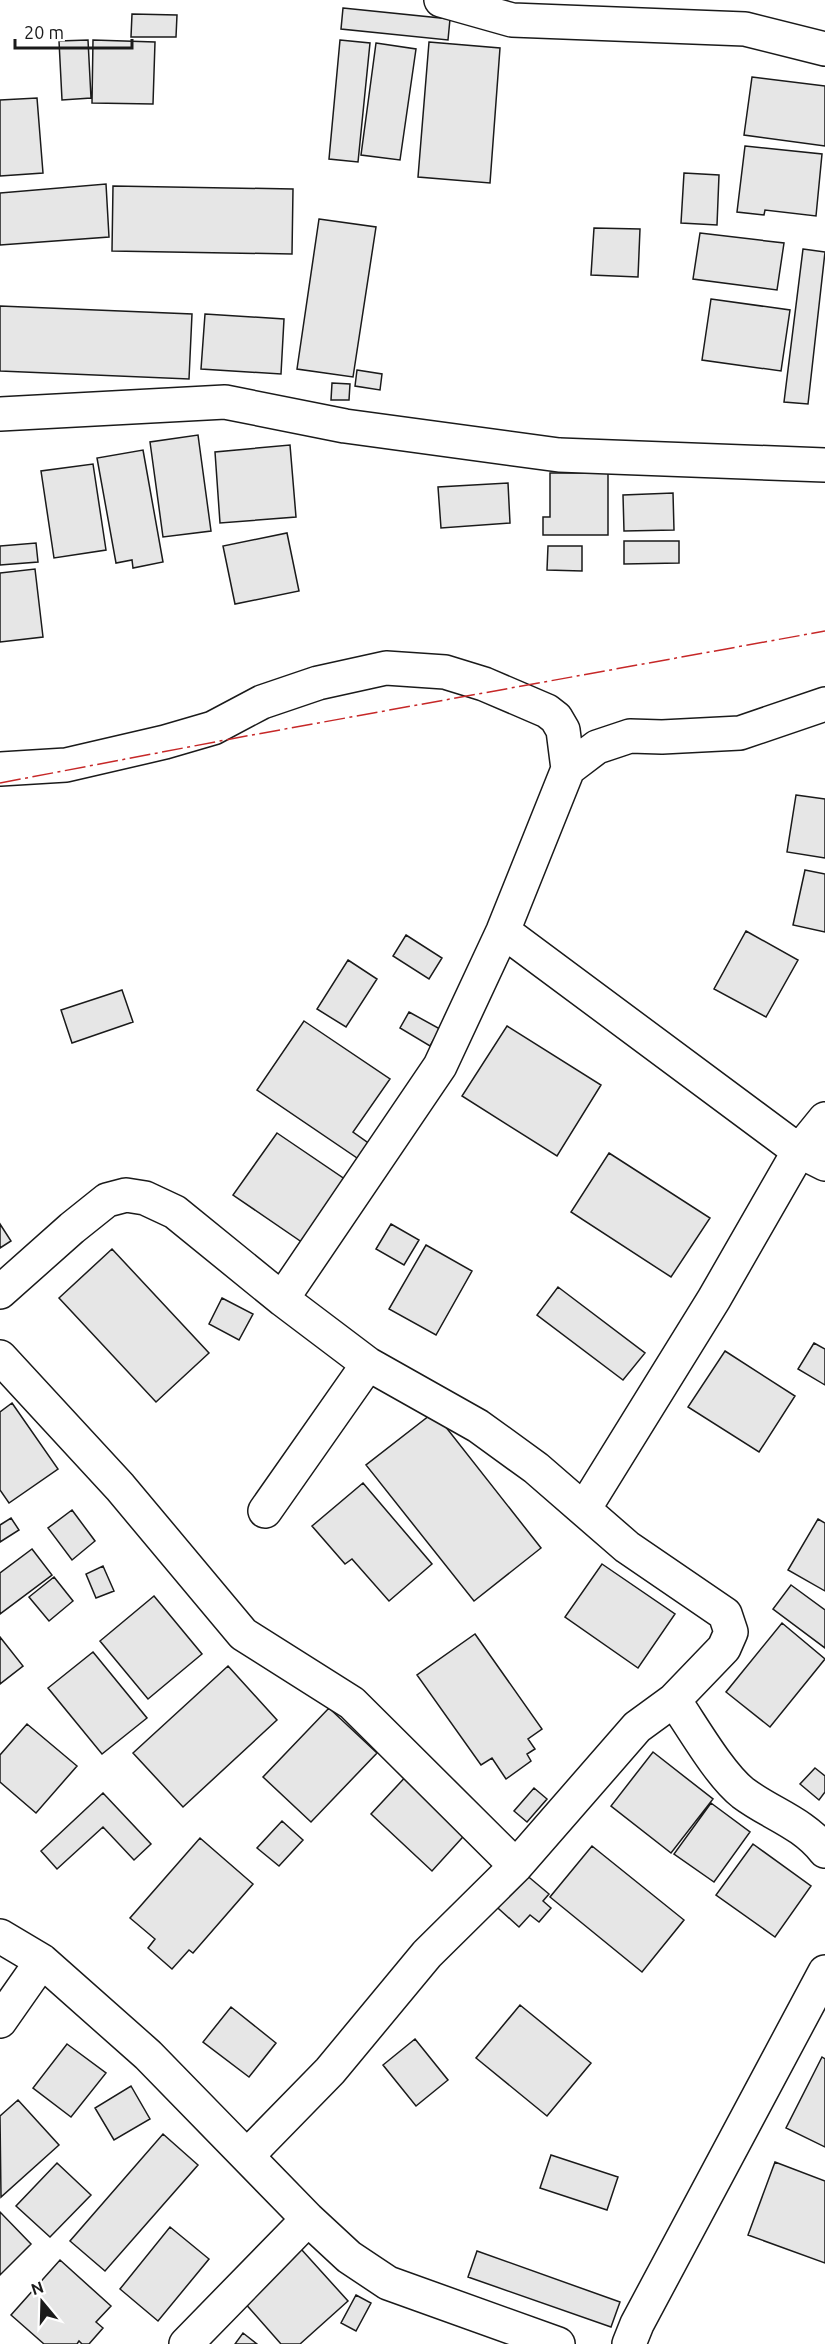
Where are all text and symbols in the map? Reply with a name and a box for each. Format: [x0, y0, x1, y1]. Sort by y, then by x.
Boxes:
scale bar [15, 12, 132, 50]
text: 20 m [24, 22, 64, 42]
north arrow [12, 2272, 72, 2332]
text: N [29, 2277, 46, 2298]

